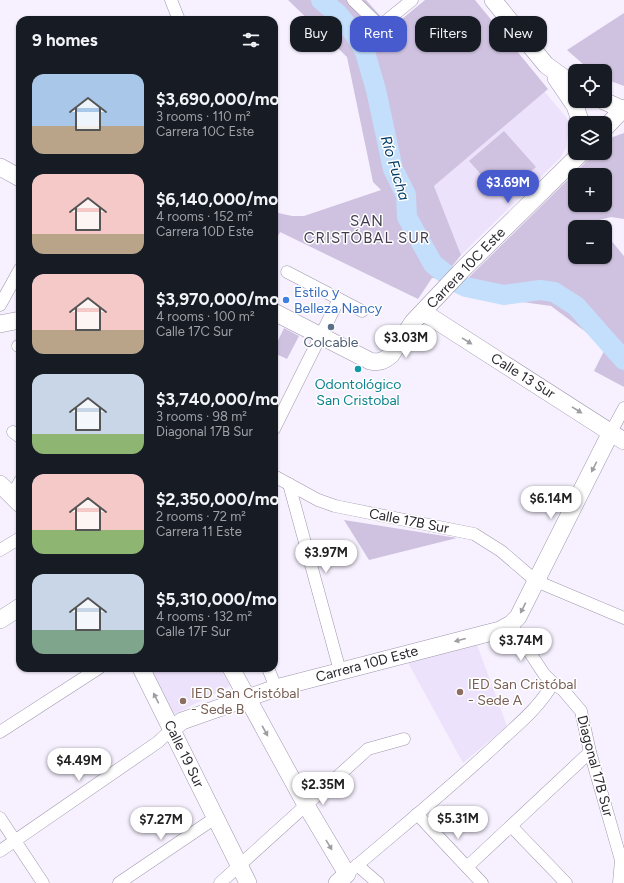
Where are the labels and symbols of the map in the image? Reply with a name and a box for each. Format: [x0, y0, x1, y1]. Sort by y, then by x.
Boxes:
water label: Río Fucha [377, 133, 413, 203]
pin: $3.69M [475, 170, 541, 204]
district label: SAN CRISTÓBAL SUR [304, 212, 430, 247]
street label: Carrera 10C Este [423, 224, 509, 312]
place label: Estilo y Belleza Nancy [294, 284, 383, 317]
marker: Estilo y Belleza Nancy [281, 295, 291, 305]
marker: Colcable [326, 322, 336, 332]
pin: $3.03M [373, 325, 439, 359]
place label: Colcable [304, 334, 359, 351]
one-way arrow [462, 337, 472, 345]
street label: Calle 13 Sur [488, 350, 558, 403]
marker: Odontológico San Cristobal [353, 364, 363, 374]
place label: Odontológico San Cristobal [315, 376, 401, 409]
one-way arrow [571, 407, 583, 414]
one-way arrow [591, 461, 597, 473]
pin: $6.14M [518, 486, 584, 520]
street label: Calle 17B Sur [368, 505, 451, 537]
pin: $3.97M [293, 540, 359, 574]
one-way arrow [519, 602, 526, 614]
pin: $3.74M [488, 628, 554, 662]
one-way arrow [454, 637, 466, 643]
street label: Carrera 10D Este [314, 642, 420, 686]
place label: IED San Cristóbal - Sede A [468, 676, 577, 709]
place label: IED San Cristóbal - Sede B [191, 685, 300, 718]
marker: IED San Cristóbal - Sede A [455, 687, 465, 697]
one-way arrow [153, 693, 160, 704]
marker: IED San Cristóbal - Sede B [178, 696, 188, 706]
street label: Diagonal 17B Sur [573, 713, 617, 819]
street label: Calle 19 Sur [160, 718, 208, 791]
one-way arrow [262, 725, 269, 737]
pin: $4.49M [46, 748, 112, 782]
pin: $2.35M [290, 772, 356, 806]
pin: $5.31M [425, 806, 491, 840]
pin: $7.27M [128, 807, 194, 841]
one-way arrow [326, 839, 333, 850]

